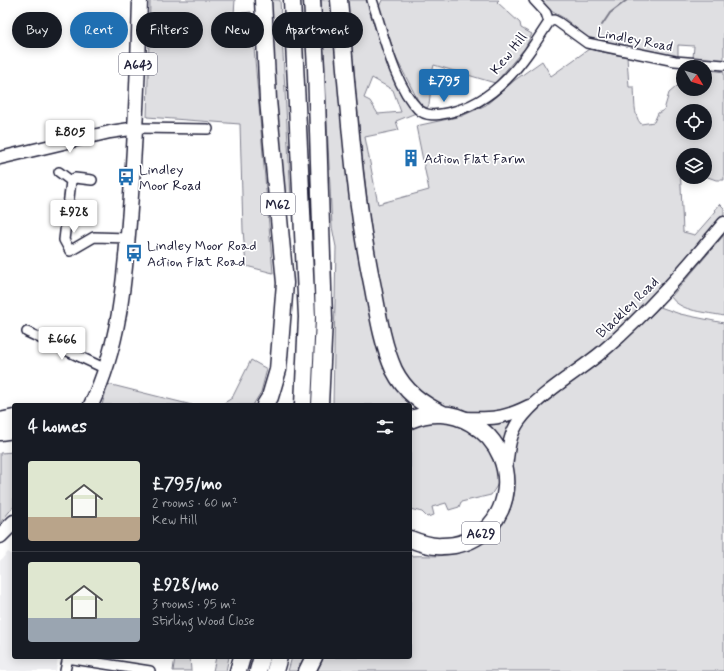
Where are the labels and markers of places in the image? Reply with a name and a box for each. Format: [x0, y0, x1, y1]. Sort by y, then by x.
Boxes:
pin: £795 [420, 69, 468, 103]
pin: £805 [46, 120, 94, 154]
building icon: Action Flat Farm [401, 148, 421, 168]
place label: Action Flat Farm [424, 150, 525, 168]
place label: Lindley Moor Road [139, 161, 201, 195]
bus stop icon: Lindley Moor Road [116, 167, 136, 187]
pin: £928 [50, 200, 98, 234]
place label: Lindley Moor Road Action Flat Road [147, 237, 256, 271]
bus stop icon: Lindley Moor Road Action Flat Road [124, 243, 144, 263]
pin: £666 [38, 327, 86, 361]

